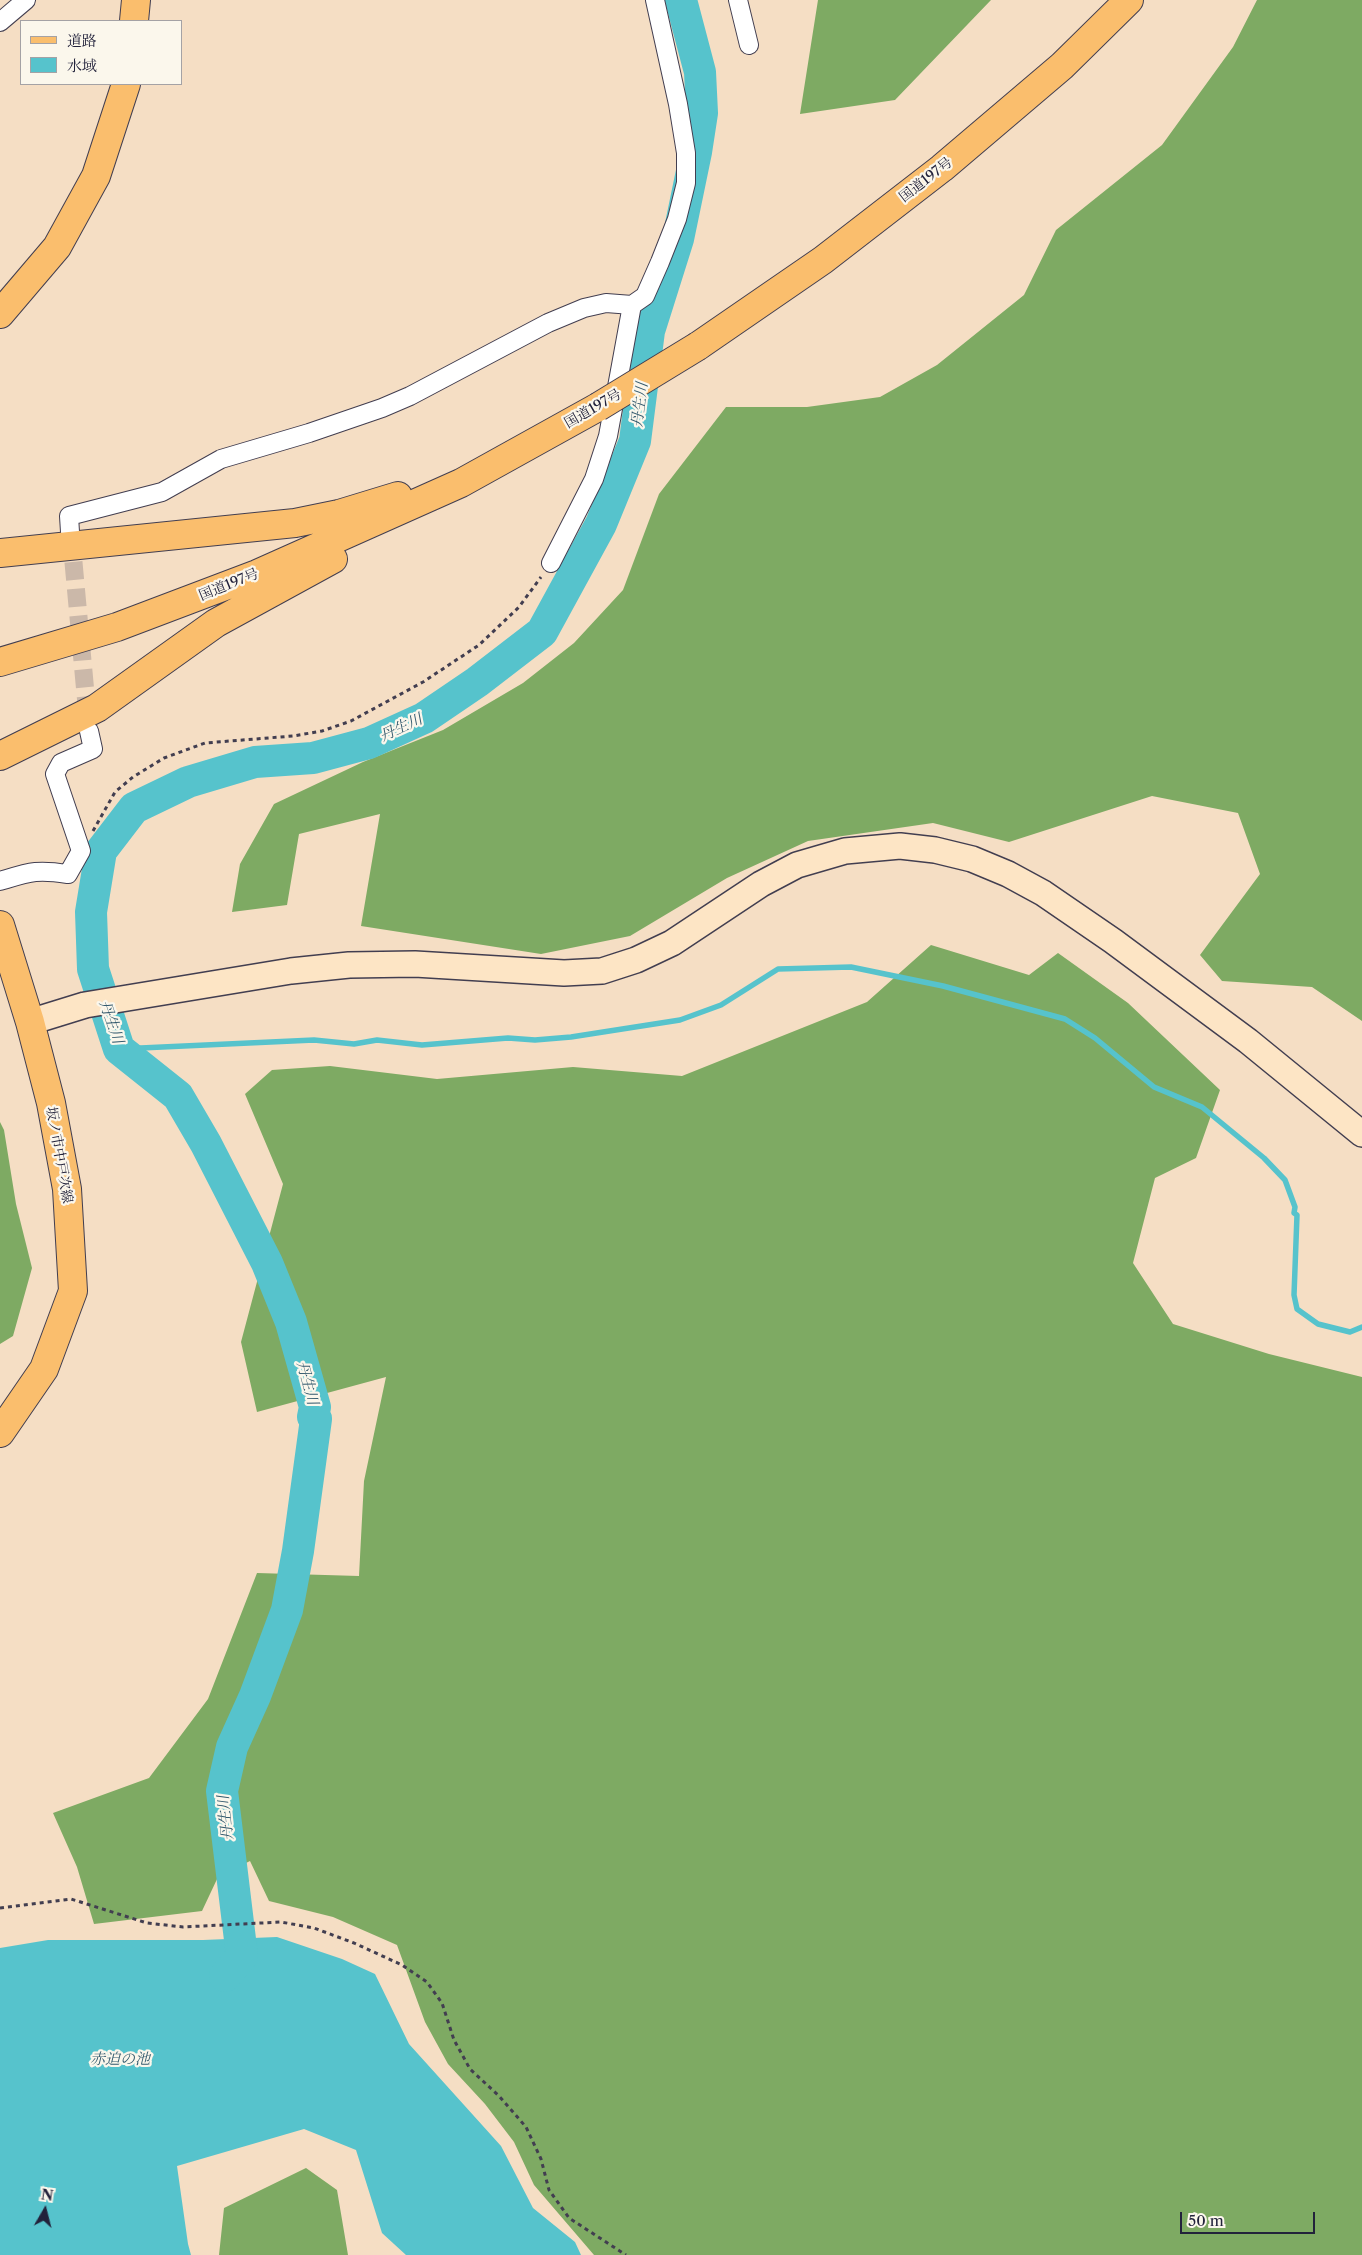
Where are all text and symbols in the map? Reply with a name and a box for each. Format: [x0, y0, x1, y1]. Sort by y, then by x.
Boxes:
legend [20, 20, 182, 85]
text: 道路 [67, 31, 97, 50]
text: 水域 [67, 56, 97, 75]
street label: 国道197号 [896, 154, 956, 206]
water label: 丹生川 [628, 382, 652, 428]
street label: 国道197号 [562, 386, 624, 432]
street label: 国道197号 [197, 565, 261, 605]
water label: 丹生川 [377, 710, 425, 746]
water label: 丹生川 [95, 998, 127, 1046]
street label: 坂ノ市中戸次線 [42, 1105, 76, 1205]
water label: 丹生川 [292, 1359, 322, 1407]
water label: 丹生川 [215, 1795, 237, 1841]
water label: 赤迫の池 [90, 2051, 150, 2069]
north arrow [20, 2185, 70, 2235]
text: N [40, 2185, 54, 2205]
scale bar [1182, 2202, 1317, 2234]
text: 50 m [1188, 2211, 1224, 2230]

